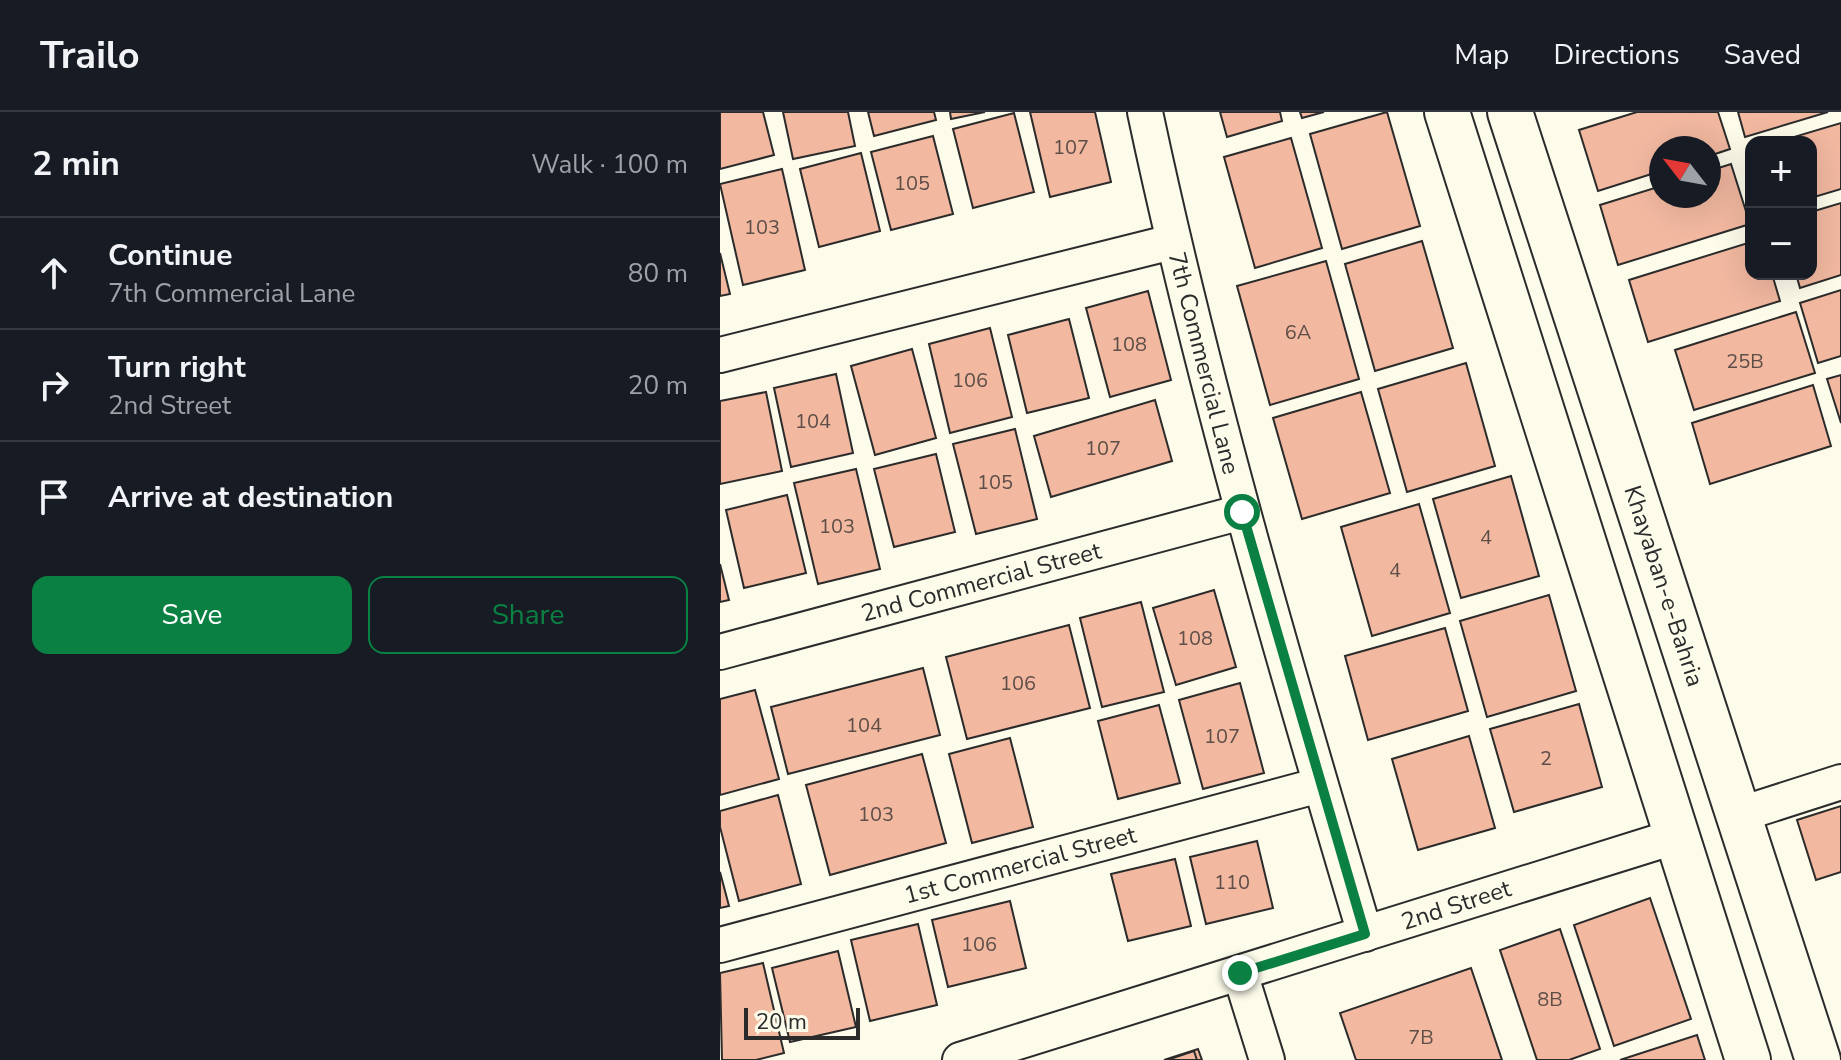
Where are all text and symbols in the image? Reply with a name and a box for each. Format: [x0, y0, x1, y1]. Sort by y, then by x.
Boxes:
text: Trailo [40, 30, 140, 81]
text: Map [1454, 36, 1509, 74]
text: Directions [1553, 36, 1680, 74]
text: Saved [1724, 36, 1801, 74]
house number: 107 [1053, 134, 1089, 161]
north arrow [1649, 136, 1721, 208]
map controls [1745, 136, 1817, 280]
button: + [1745, 136, 1817, 208]
text: 2 min [32, 141, 120, 187]
text: Walk · 100 m [531, 147, 688, 182]
house number: 105 [894, 170, 930, 197]
button: − [1745, 208, 1817, 280]
house number: 103 [744, 214, 780, 241]
text: Continue [108, 235, 233, 276]
street label: 7th Commercial Lane [1161, 248, 1247, 478]
icon: ahead [32, 251, 76, 295]
text: 80 m [628, 256, 688, 291]
text: 7th Commercial Lane [108, 276, 355, 311]
house number: 6A [1285, 319, 1312, 346]
house number: 108 [1111, 331, 1147, 358]
text: Turn right [108, 347, 246, 388]
house number: 25B [1726, 348, 1764, 375]
icon: right [32, 363, 76, 407]
house number: 106 [952, 367, 988, 394]
text: 20 m [628, 368, 688, 403]
text: 2nd Street [108, 388, 231, 423]
house number: 104 [795, 408, 831, 435]
house number: 107 [1085, 435, 1121, 462]
house number: 105 [977, 469, 1013, 496]
icon: arrive [32, 475, 76, 519]
text: Arrive at destination [108, 477, 393, 518]
street label: Khayaban-e-Bahria [1616, 481, 1712, 691]
route start [1224, 494, 1260, 530]
house number: 103 [819, 513, 855, 540]
house number: 4 [1480, 524, 1492, 551]
street label: 2nd Commercial Street [857, 534, 1105, 629]
house number: 4 [1389, 557, 1401, 584]
button: Save [32, 576, 352, 654]
button: Share [368, 576, 688, 654]
house number: 108 [1177, 625, 1213, 652]
house number: 106 [1000, 670, 1036, 697]
house number: 104 [846, 712, 882, 739]
house number: 107 [1204, 723, 1240, 750]
house number: 2 [1540, 745, 1552, 772]
house number: 103 [858, 801, 894, 828]
street label: 1st Commercial Street [900, 818, 1140, 911]
house number: 110 [1214, 869, 1250, 896]
street label: 2nd Street [1397, 872, 1516, 938]
house number: 106 [961, 931, 997, 958]
route end [1222, 955, 1258, 991]
house number: 8B [1537, 986, 1563, 1013]
scale bar [744, 1004, 860, 1040]
text: 20 m [756, 1007, 807, 1037]
house number: 7B [1408, 1024, 1434, 1051]

